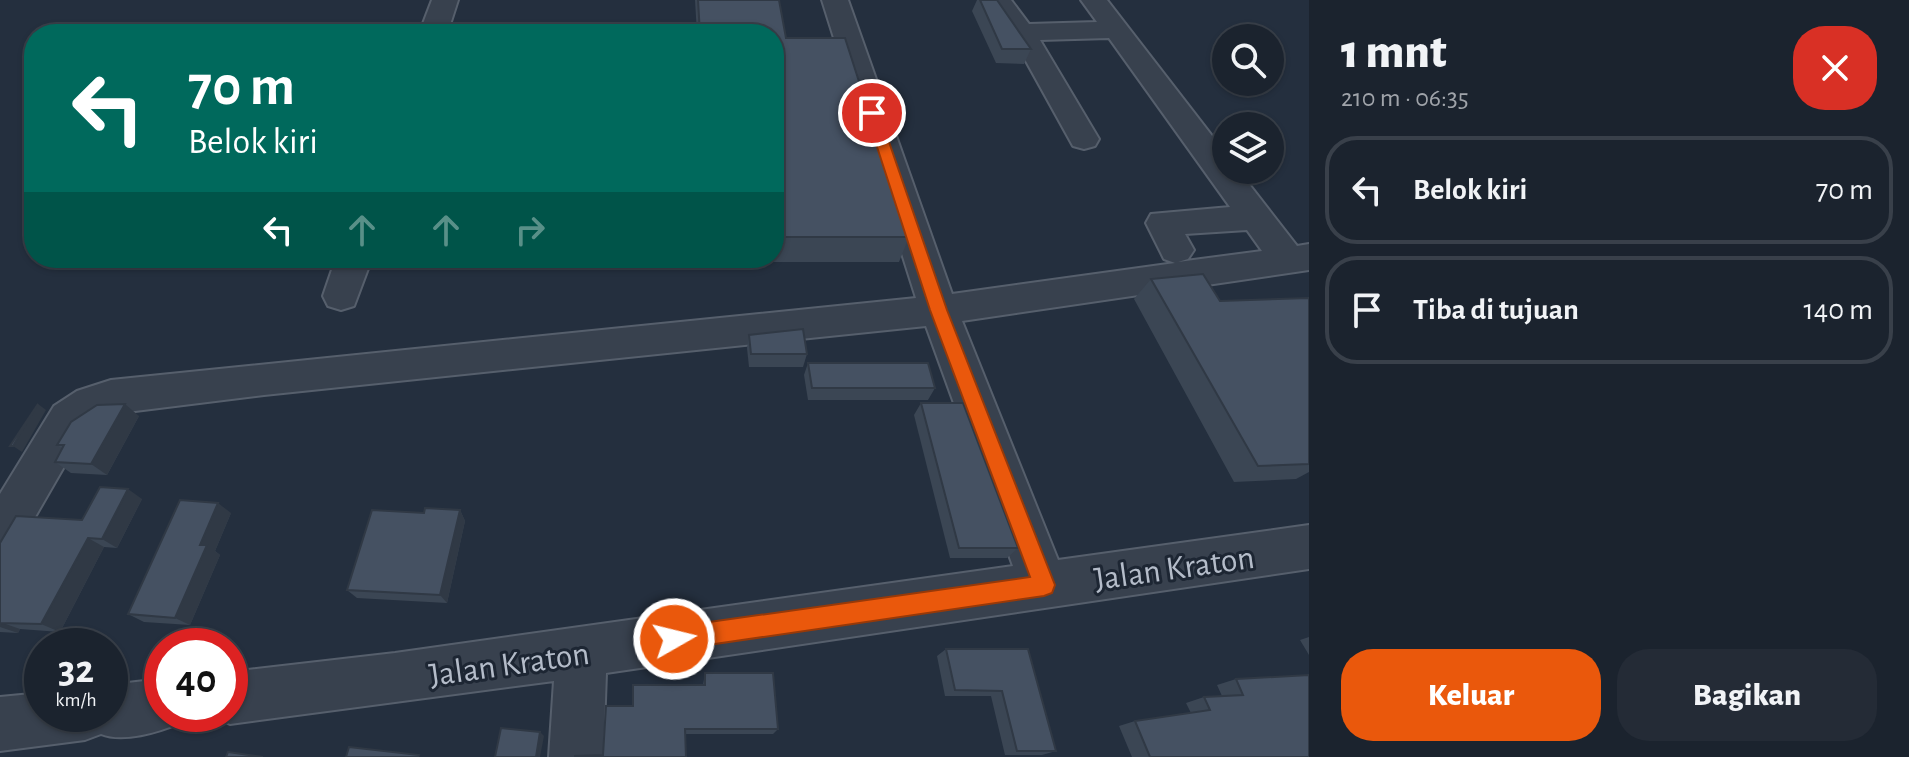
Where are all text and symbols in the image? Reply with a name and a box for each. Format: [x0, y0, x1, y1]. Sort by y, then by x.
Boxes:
map controls [1212, 24, 1284, 184]
button: search [1212, 24, 1284, 96]
button: close [1793, 26, 1877, 110]
text: 1 mnt [1341, 29, 1447, 77]
icon: left [56, 56, 160, 160]
text: 70 m [188, 59, 295, 115]
pin [838, 79, 906, 147]
text: 210 m · 06:35 [1341, 85, 1469, 111]
icon: arrive [850, 91, 894, 135]
button: layers [1212, 112, 1284, 184]
text: Belok kiri [188, 124, 318, 160]
icon: left [1345, 168, 1389, 212]
text: Belok kiri [1413, 175, 1527, 205]
text: 70 m [1816, 175, 1873, 205]
icon: left [256, 208, 300, 252]
icon: ahead [340, 208, 384, 252]
icon: ahead [424, 208, 468, 252]
icon: right [508, 208, 552, 252]
icon: arrive [1345, 288, 1389, 332]
text: Tiba di tujuan [1413, 295, 1579, 325]
text: 140 m [1803, 295, 1873, 325]
street label: Jalan Kraton [1092, 541, 1257, 597]
position arrow [632, 597, 716, 681]
speed limit sign: 40 [144, 628, 248, 732]
street label: Jalan Kraton [427, 637, 592, 693]
button: Keluar [1341, 649, 1601, 741]
button: Bagikan [1617, 649, 1877, 741]
text: 32 [58, 650, 94, 690]
text: km/h [55, 690, 97, 710]

